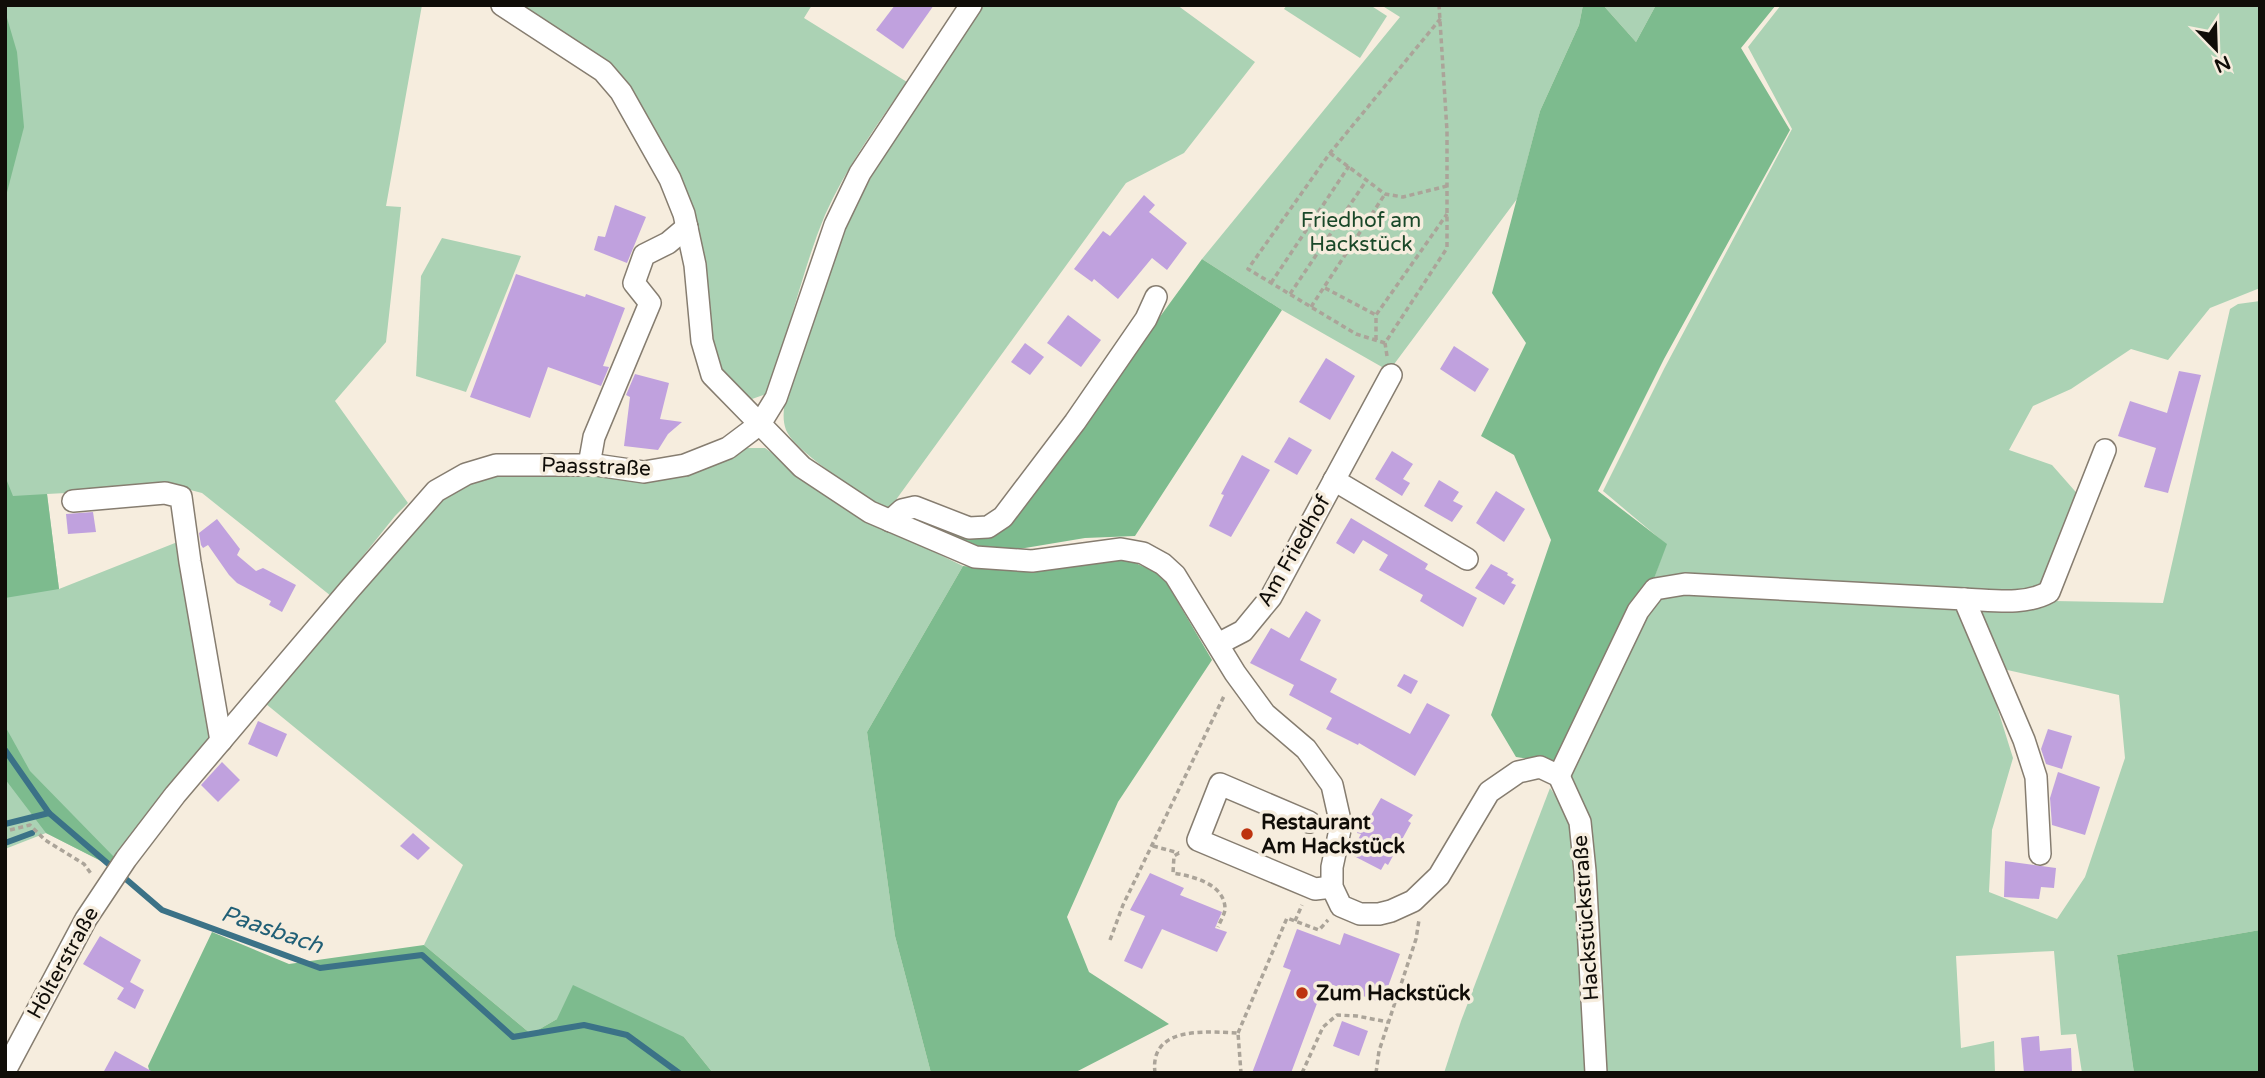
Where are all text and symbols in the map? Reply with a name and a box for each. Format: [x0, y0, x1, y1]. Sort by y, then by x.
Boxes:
north arrow [2181, 14, 2251, 84]
text: N [2211, 51, 2234, 77]
park label: Friedhof am Hackstück [1301, 208, 1421, 257]
street label: Paasstraße [541, 453, 651, 481]
street label: Am Friedhof [1252, 491, 1336, 611]
place label: Restaurant Am Hackstück [1261, 810, 1405, 859]
marker: Restaurant Am Hackstück [1239, 826, 1255, 842]
street label: Hackstückstraße [1568, 834, 1604, 1002]
water label: Paasbach [218, 900, 327, 961]
street label: Hölterstraße [22, 903, 104, 1023]
place label: Zum Hackstück [1316, 981, 1471, 1006]
marker: Zum Hackstück [1294, 985, 1310, 1001]

